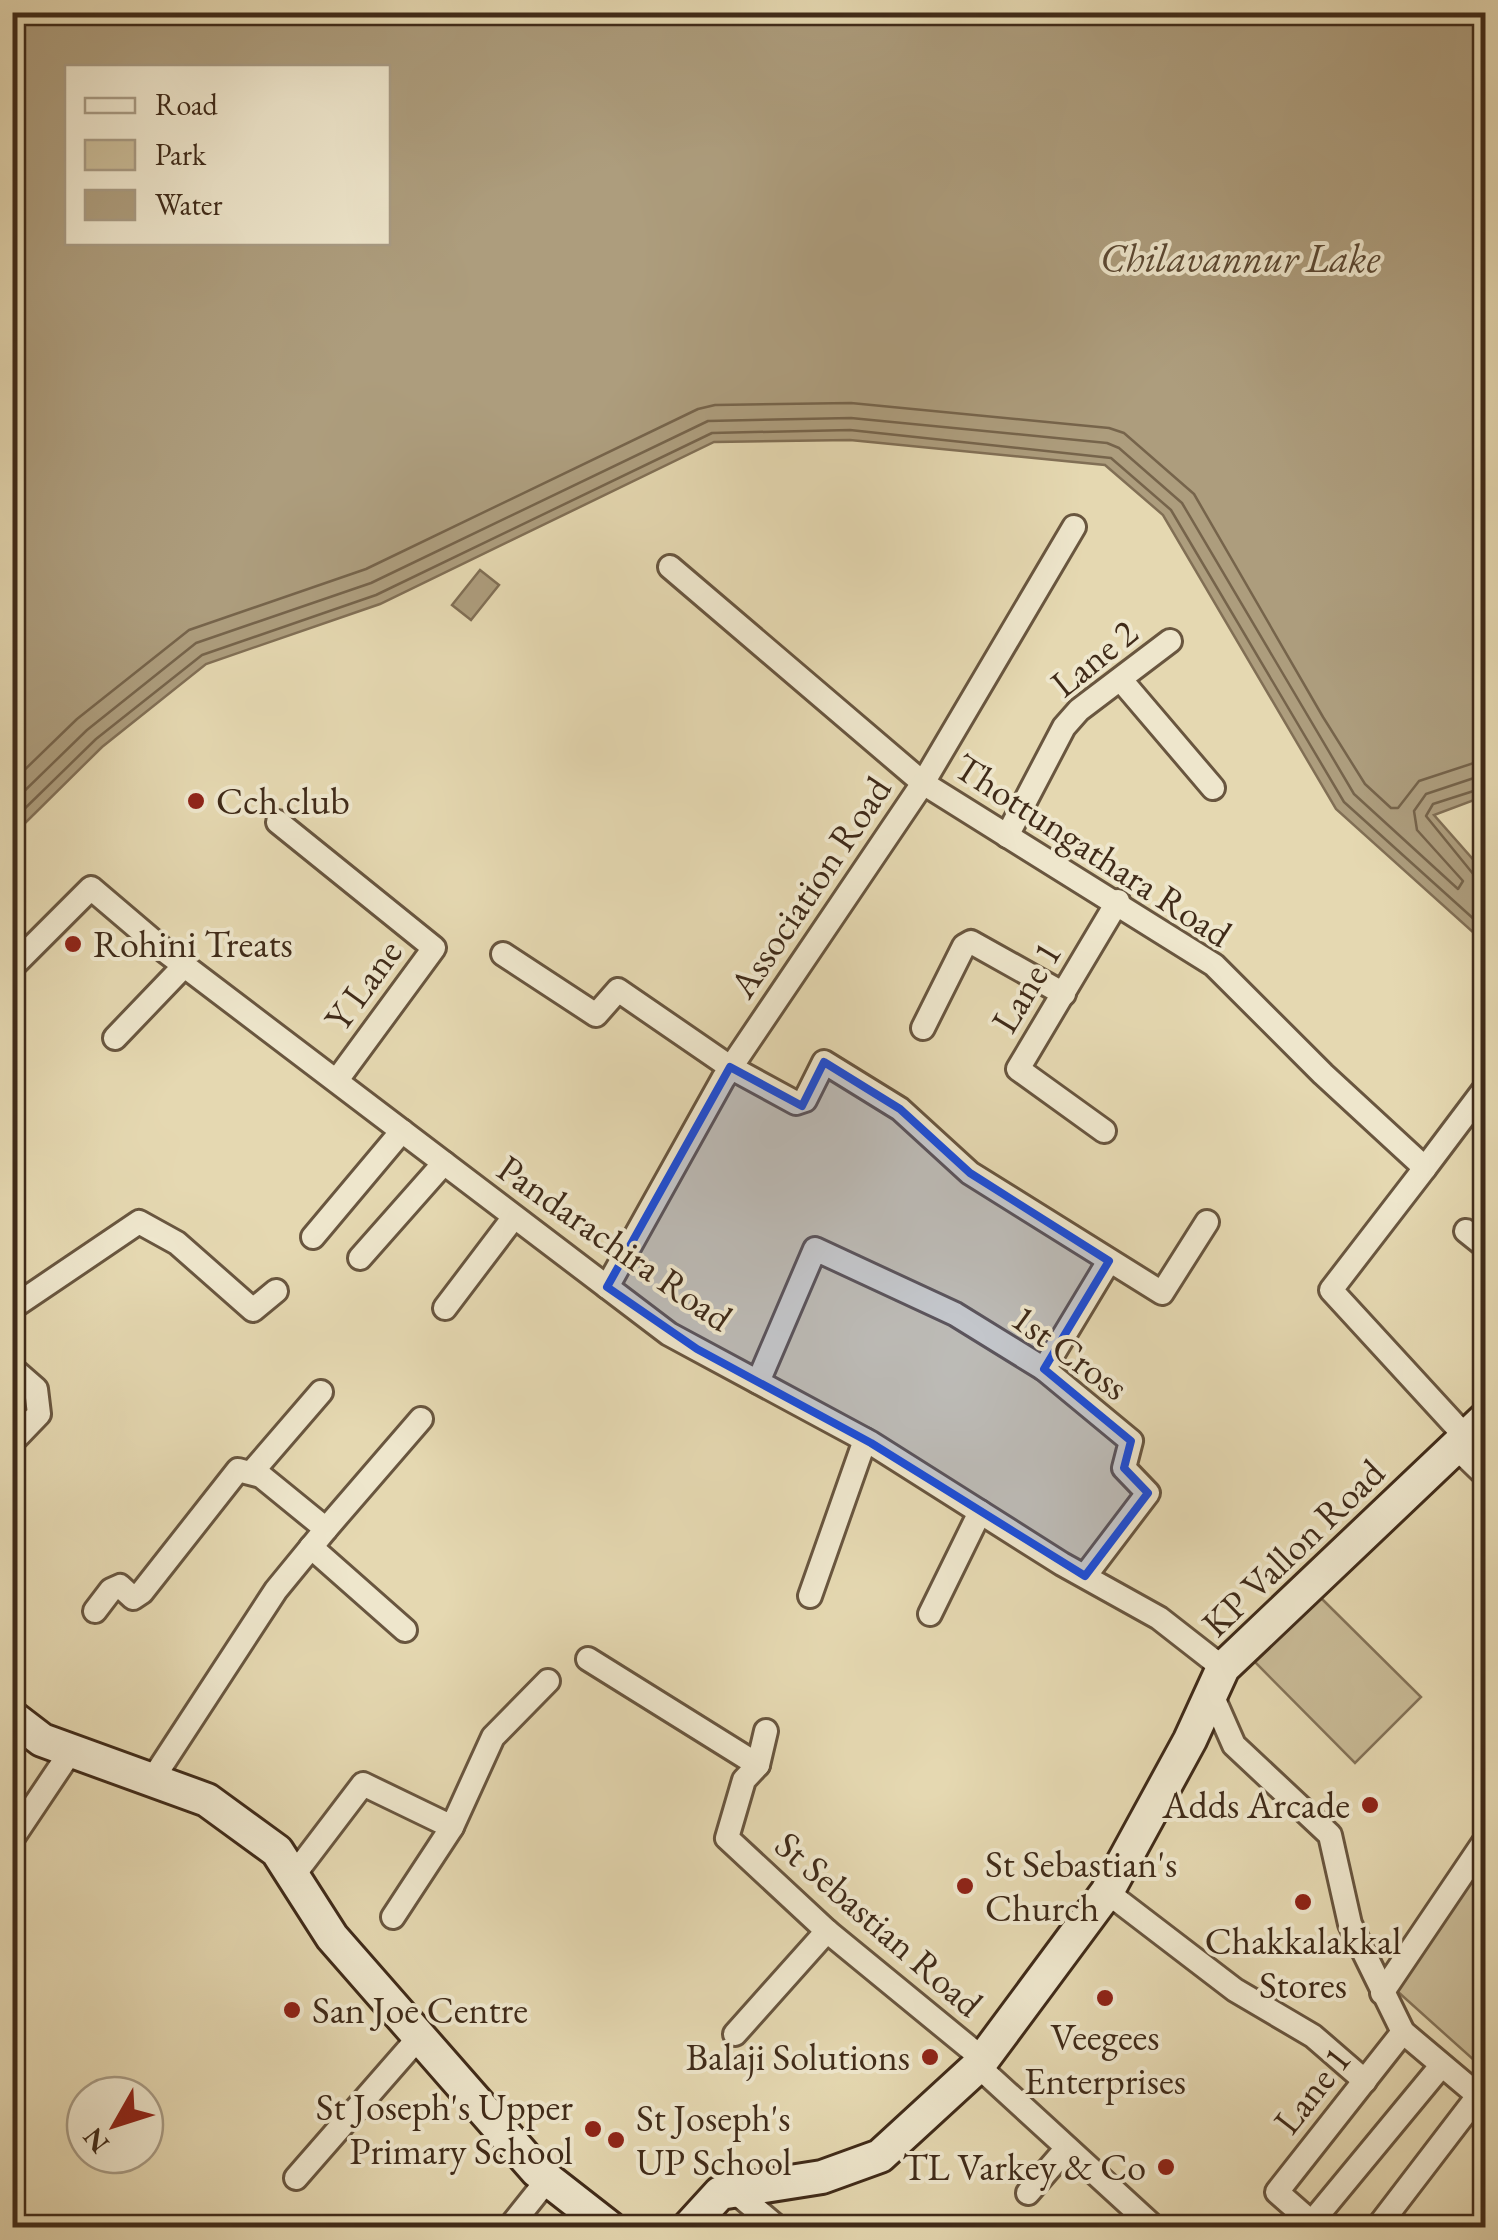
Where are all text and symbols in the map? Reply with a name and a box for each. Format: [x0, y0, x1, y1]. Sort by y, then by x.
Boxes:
legend [65, 65, 390, 245]
text: Road [155, 85, 219, 124]
text: Park [155, 135, 207, 174]
text: Water [155, 185, 223, 224]
water label: Chilavannur Lake [1100, 232, 1380, 284]
street label: Lane 2 [1040, 608, 1147, 708]
street label: Thottungathara Road [945, 742, 1242, 958]
street label: Association Road [717, 766, 902, 1008]
place label: Cch club [216, 776, 350, 825]
marker: Cch club [185, 790, 207, 812]
place label: Rohini Treats [93, 919, 293, 968]
street label: Y Lane [313, 929, 412, 1040]
street label: Lane 1 [979, 932, 1072, 1041]
marker: Rohini Treats [62, 933, 84, 955]
street label: Pandarachira Road [488, 1143, 743, 1342]
street label: 1st Cross [1002, 1293, 1139, 1411]
street label: KP Vallon Road [1191, 1448, 1395, 1647]
place label: Adds Arcade [1161, 1780, 1350, 1829]
marker: Adds Arcade [1359, 1794, 1381, 1816]
street label: St Sebastian Road [765, 1820, 994, 2028]
place label: St Sebastian's Church [985, 1839, 1177, 1932]
marker: St Sebastian's Church [954, 1875, 976, 1897]
marker: Chakkalakkal Stores [1292, 1891, 1314, 1913]
place label: Chakkalakkal Stores [1205, 1916, 1401, 2009]
place label: San Joe Centre [312, 1985, 528, 2034]
marker: Veegees Enterprises [1094, 1987, 1116, 2009]
marker: San Joe Centre [281, 1999, 303, 2021]
place label: Veegees Enterprises [1024, 2012, 1186, 2105]
place label: Balaji Solutions [686, 2032, 910, 2081]
street label: Lane 1 [1262, 2036, 1361, 2143]
marker: Balaji Solutions [919, 2046, 941, 2068]
north arrow [65, 2075, 165, 2175]
place label: St Joseph's Upper Primary School [316, 2082, 573, 2175]
place label: St Joseph's UP School [636, 2093, 792, 2186]
marker: St Joseph's Upper Primary School [582, 2118, 604, 2140]
text: N [74, 2120, 117, 2161]
marker: St Joseph's UP School [605, 2129, 627, 2151]
place label: TL Varkey & Co [902, 2142, 1146, 2191]
marker: TL Varkey & Co [1155, 2156, 1177, 2178]

